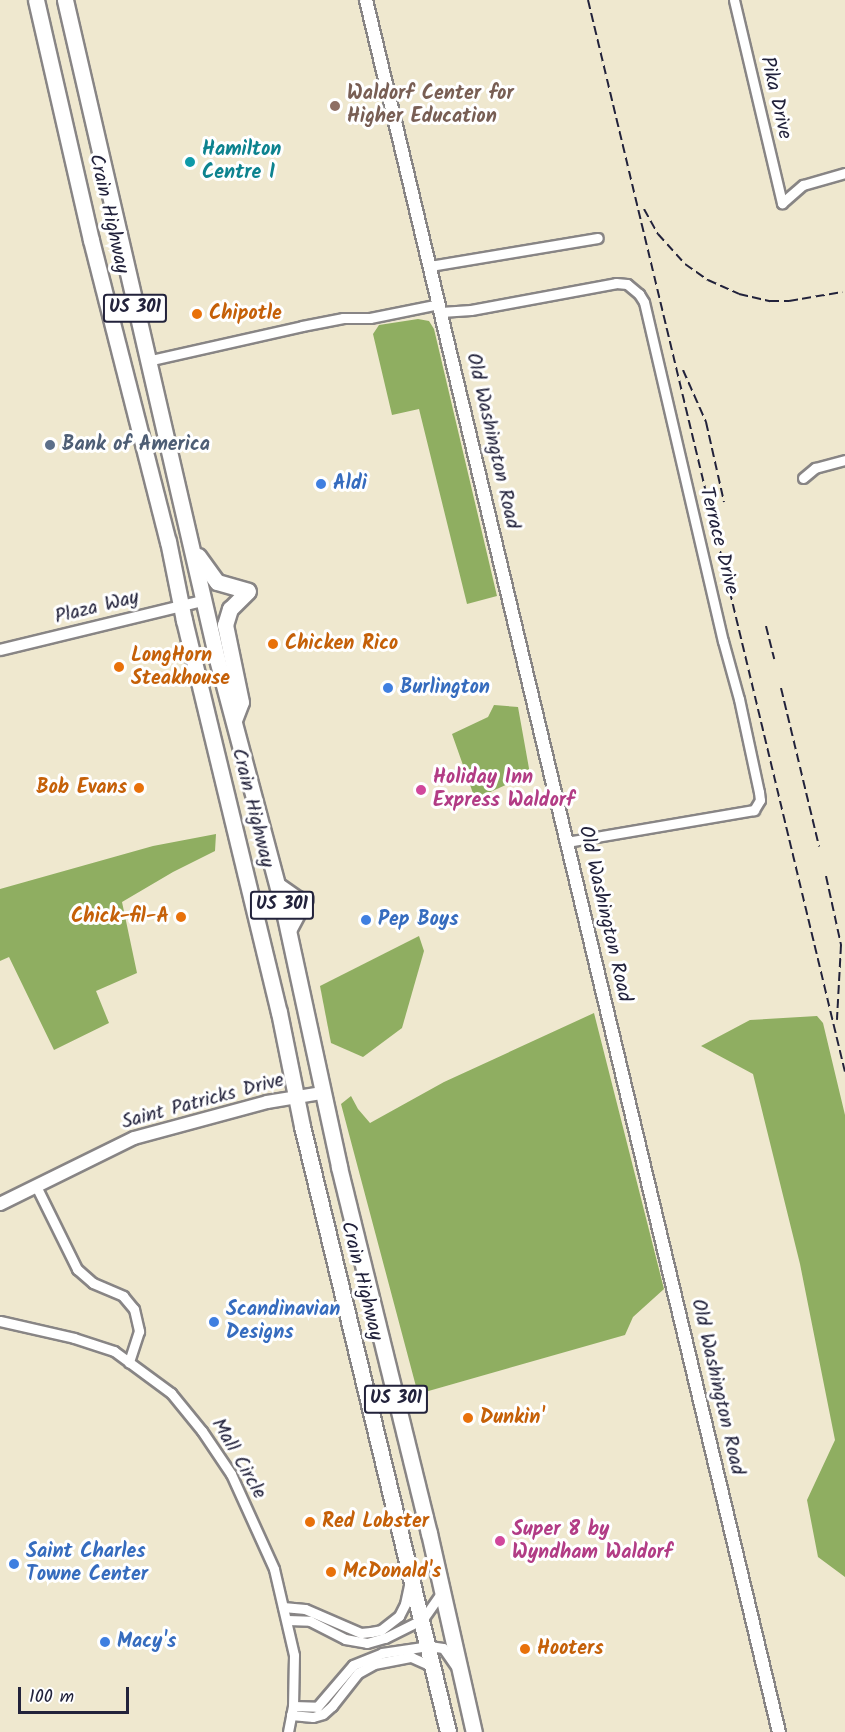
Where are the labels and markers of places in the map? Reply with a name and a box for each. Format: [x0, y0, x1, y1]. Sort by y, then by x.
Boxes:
place label: Waldorf Center for Higher Education [347, 83, 514, 130]
marker: Waldorf Center for Higher Education [328, 99, 342, 113]
place label: Hamilton Centre I [202, 138, 281, 185]
marker: Hamilton Centre I [183, 155, 197, 169]
place label: Chipotle [209, 302, 282, 326]
marker: Chipotle [190, 307, 204, 321]
place label: Bank of America [62, 433, 210, 457]
marker: Bank of America [43, 438, 57, 452]
place label: Aldi [333, 472, 367, 496]
marker: Aldi [314, 477, 328, 491]
place label: Chicken Rico [285, 632, 398, 656]
marker: Chicken Rico [266, 637, 280, 651]
place label: LongHorn Steakhouse [131, 644, 230, 691]
marker: LongHorn Steakhouse [112, 660, 126, 674]
place label: Burlington [400, 676, 490, 700]
marker: Burlington [381, 681, 395, 695]
place label: Holiday Inn Express Waldorf [433, 766, 575, 813]
place label: Bob Evans [36, 776, 127, 800]
marker: Bob Evans [132, 781, 146, 795]
marker: Holiday Inn Express Waldorf [414, 783, 428, 797]
place label: Chick-fil-A [71, 905, 169, 929]
place label: Pep Boys [378, 908, 459, 932]
marker: Chick-fil-A [174, 910, 188, 924]
marker: Pep Boys [359, 913, 373, 927]
place label: Scandinavian Designs [226, 1298, 340, 1345]
marker: Scandinavian Designs [207, 1315, 221, 1329]
place label: Dunkin' [480, 1406, 545, 1430]
marker: Dunkin' [461, 1411, 475, 1425]
place label: Red Lobster [322, 1510, 429, 1534]
marker: Red Lobster [303, 1515, 317, 1529]
place label: Super 8 by Wyndham Waldorf [512, 1518, 673, 1565]
marker: Super 8 by Wyndham Waldorf [493, 1534, 507, 1548]
place label: Saint Charles Towne Center [26, 1540, 148, 1587]
marker: Saint Charles Towne Center [7, 1557, 21, 1571]
place label: McDonald's [343, 1560, 441, 1584]
marker: McDonald's [324, 1565, 338, 1579]
place label: Macy's [117, 1630, 176, 1654]
marker: Macy's [98, 1635, 112, 1649]
place label: Hooters [537, 1637, 604, 1661]
marker: Hooters [518, 1642, 532, 1656]

